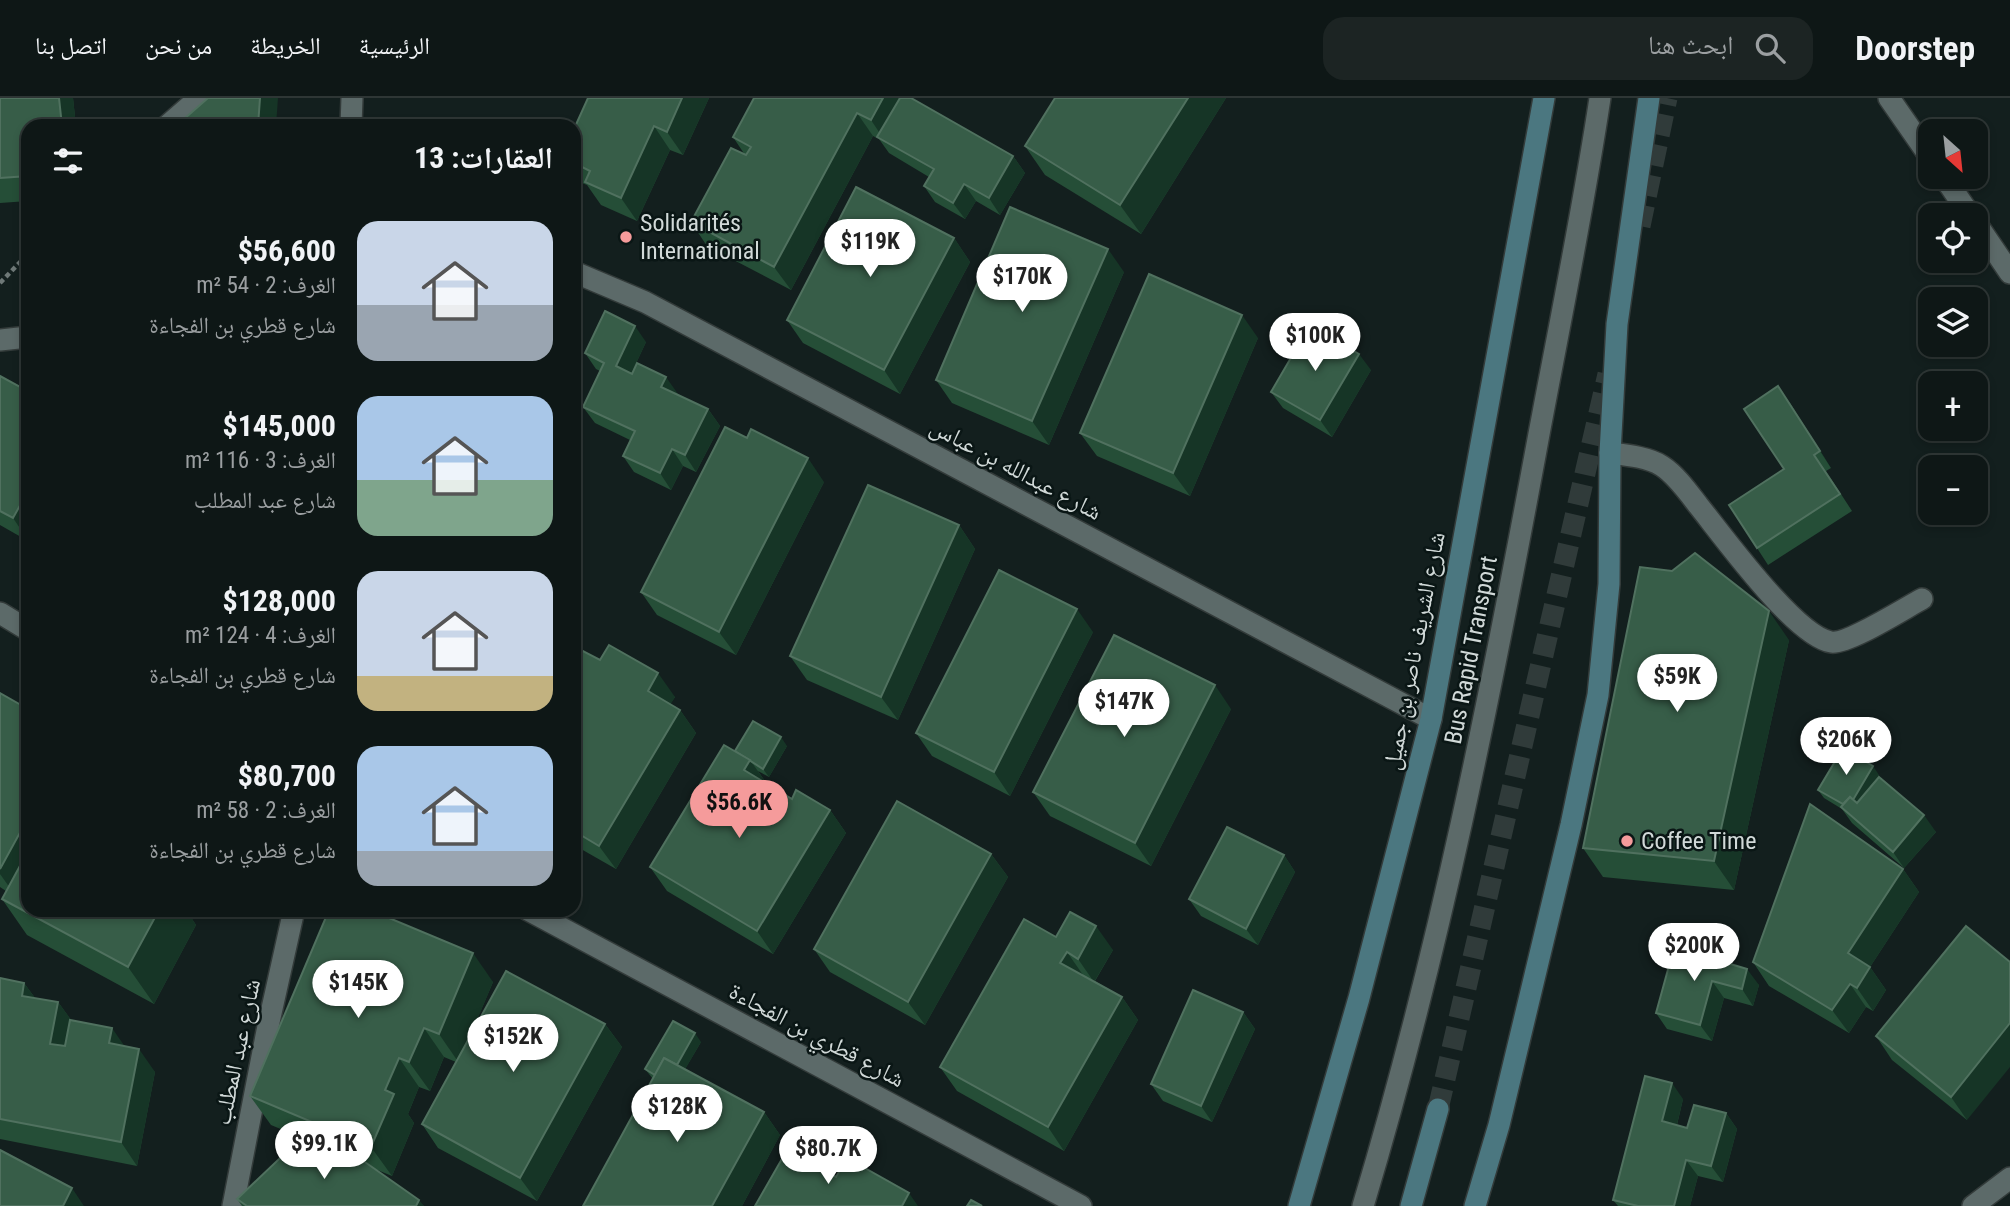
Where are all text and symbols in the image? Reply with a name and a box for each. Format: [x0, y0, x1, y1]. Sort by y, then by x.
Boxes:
search box [1323, 17, 1813, 80]
icon: search [1751, 29, 1789, 67]
text: Doorstep [1855, 29, 1975, 68]
text: ابحث هنا [1648, 30, 1733, 60]
text: اتصل بنا [35, 32, 107, 60]
text: من نحن [145, 32, 212, 60]
text: الخريطة [250, 32, 321, 60]
text: الرئيسية [359, 32, 430, 60]
north arrow [1918, 119, 1988, 189]
map controls [1918, 119, 1988, 525]
text: العقارات: 13 [414, 140, 553, 175]
icon: filters [49, 142, 87, 180]
button: locate [1918, 203, 1988, 273]
place label: Solidarités International [640, 209, 760, 265]
pin: $119K [821, 220, 919, 279]
text: $119K [840, 228, 900, 255]
marker: Solidarités International [618, 229, 634, 245]
text: $56,600 [238, 233, 336, 268]
icon: home [413, 249, 497, 333]
pin: $170K [973, 254, 1071, 314]
text: $170K [992, 263, 1052, 290]
text: الغرف: 2 · 54 m² [196, 272, 336, 299]
button: layers [1918, 287, 1988, 357]
text: شارع قطري بن الفجاءة [149, 312, 336, 339]
pin: $100K [1266, 314, 1364, 373]
text: $100K [1285, 322, 1345, 349]
button: + [1918, 371, 1988, 441]
text: $145,000 [223, 408, 336, 443]
street label: شارع عبدالله بن عباس [925, 412, 1107, 527]
icon: home [413, 424, 497, 508]
text: الغرف: 3 · 116 m² [185, 447, 336, 474]
button: − [1918, 455, 1988, 525]
text: شارع عبد المطلب [194, 487, 336, 514]
street label: شارع الشريف ناصر بن جميل [1377, 530, 1452, 773]
street label: Bus Rapid Transport [1439, 554, 1503, 746]
text: $128,000 [223, 583, 336, 618]
icon: home [413, 599, 497, 683]
text: الغرف: 4 · 124 m² [185, 622, 336, 649]
pin: $59K [1636, 654, 1718, 714]
text: شارع قطري بن الفجاءة [149, 662, 336, 689]
text: $59K [1653, 663, 1701, 690]
pin: $147K [1075, 680, 1173, 739]
text: $147K [1094, 688, 1154, 715]
pin: $206K [1797, 718, 1895, 777]
text: $206K [1816, 726, 1876, 753]
text: $80,700 [238, 758, 336, 793]
icon: home [413, 774, 497, 858]
pin: $56.6K [682, 780, 796, 840]
text: $56.6K [706, 789, 772, 816]
text: الغرف: 2 · 58 m² [196, 797, 336, 824]
place label: Coffee Time [1641, 827, 1756, 855]
marker: Coffee Time [1619, 833, 1635, 849]
text: شارع قطري بن الفجاءة [149, 837, 336, 864]
pin: $200K [1645, 924, 1743, 983]
text: $200K [1664, 932, 1724, 959]
pin: $145K [309, 960, 407, 1020]
text: $145K [328, 969, 388, 996]
street label: شارع عبد المطلب [208, 976, 267, 1128]
street label: شارع قطري بن الفجاءة [722, 977, 910, 1098]
pin: $152K [464, 1014, 562, 1074]
text: $152K [483, 1023, 543, 1050]
pin: $128K [628, 1084, 726, 1144]
text: $128K [647, 1093, 707, 1120]
pin: $99.1K [267, 1122, 381, 1181]
pin: $80.7K [771, 1126, 885, 1186]
text: $99.1K [291, 1130, 357, 1157]
text: $80.7K [795, 1135, 861, 1162]

